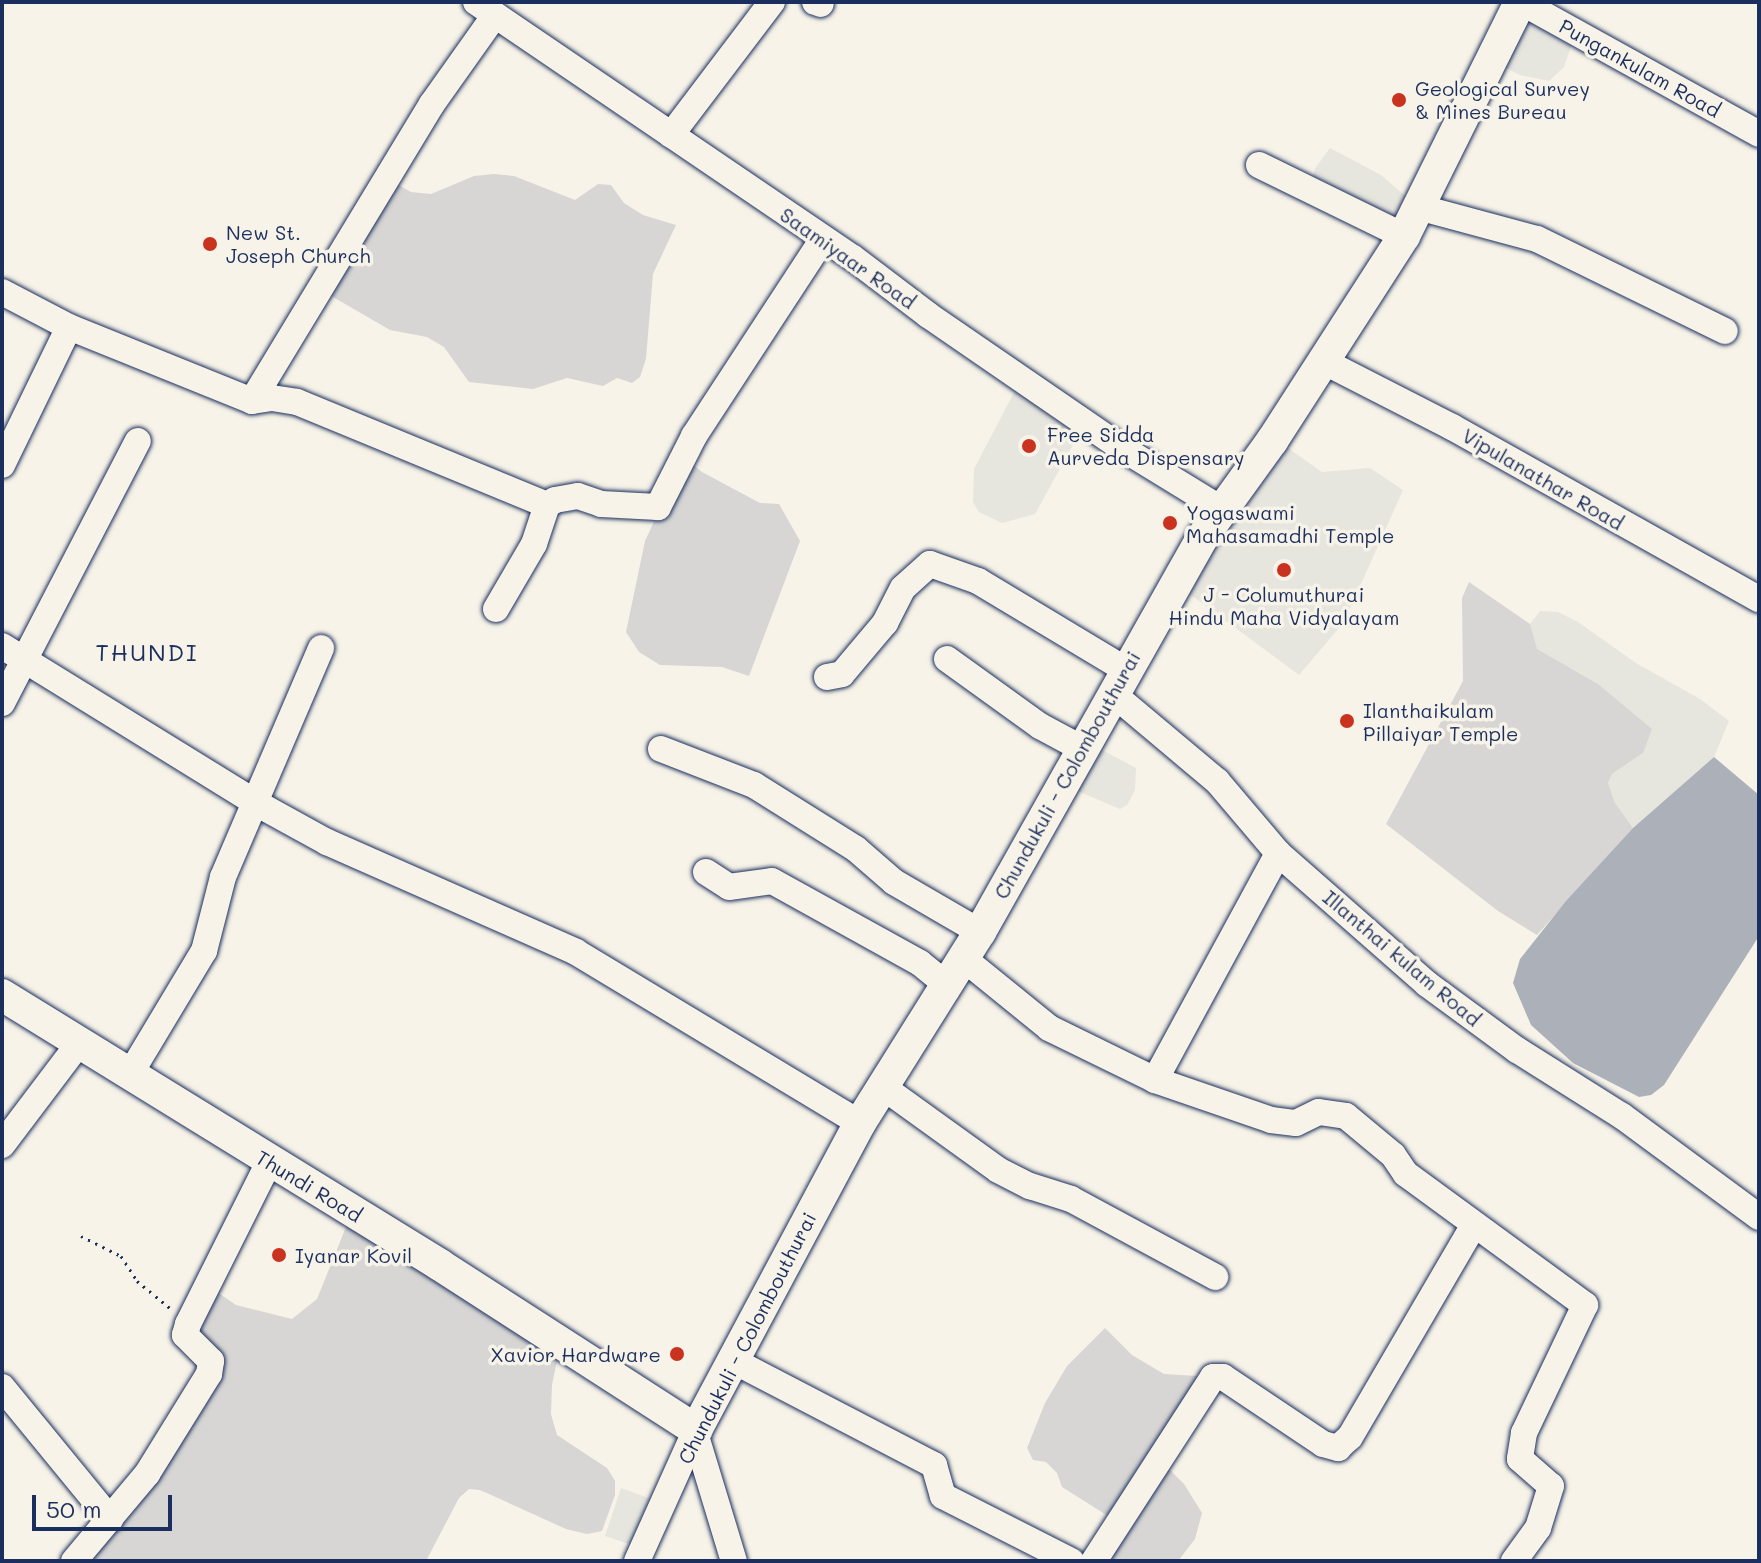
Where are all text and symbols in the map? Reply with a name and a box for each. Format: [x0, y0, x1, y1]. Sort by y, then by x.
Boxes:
street label: Pungankulam Road [1555, 14, 1725, 122]
place label: Geological Survey & Mines Bureau [1415, 76, 1590, 123]
marker: Geological Survey & Mines Bureau [1390, 91, 1408, 109]
street label: Saamiyaar Road [776, 202, 920, 314]
place label: New St. Joseph Church [226, 220, 371, 267]
marker: New St. Joseph Church [201, 235, 219, 253]
place label: Free Sidda Aurveda Dispensary [1047, 422, 1244, 469]
street label: Vipulanathar Road [1458, 423, 1628, 535]
marker: Free Sidda Aurveda Dispensary [1018, 435, 1040, 457]
place label: Yogaswami Mahasamadhi Temple [1186, 500, 1394, 547]
marker: Yogaswami Mahasamadhi Temple [1161, 514, 1179, 532]
marker: J - Columuthurai Hindu Maha Vidyalayam [1275, 561, 1293, 579]
place label: J - Columuthurai Hindu Maha Vidyalayam [1169, 582, 1399, 629]
district label: THUNDI [95, 638, 199, 666]
street label: Chundukuli - Colombouthurai [989, 647, 1145, 903]
place label: Ilanthaikulam Pillaiyar Temple [1363, 698, 1518, 745]
marker: Ilanthaikulam Pillaiyar Temple [1338, 712, 1356, 730]
street label: Illanthai kulam Road [1318, 885, 1486, 1031]
street label: Thundi Road [252, 1145, 366, 1227]
street label: Chundukuli - Colombouthurai [673, 1208, 821, 1468]
place label: Iyanar Kovil [295, 1243, 412, 1267]
marker: Iyanar Kovil [270, 1246, 288, 1264]
place label: Xavior Hardware [490, 1342, 661, 1366]
marker: Xavior Hardware [668, 1345, 686, 1363]
scale bar [36, 1479, 176, 1529]
text: 50 m [46, 1493, 102, 1524]

